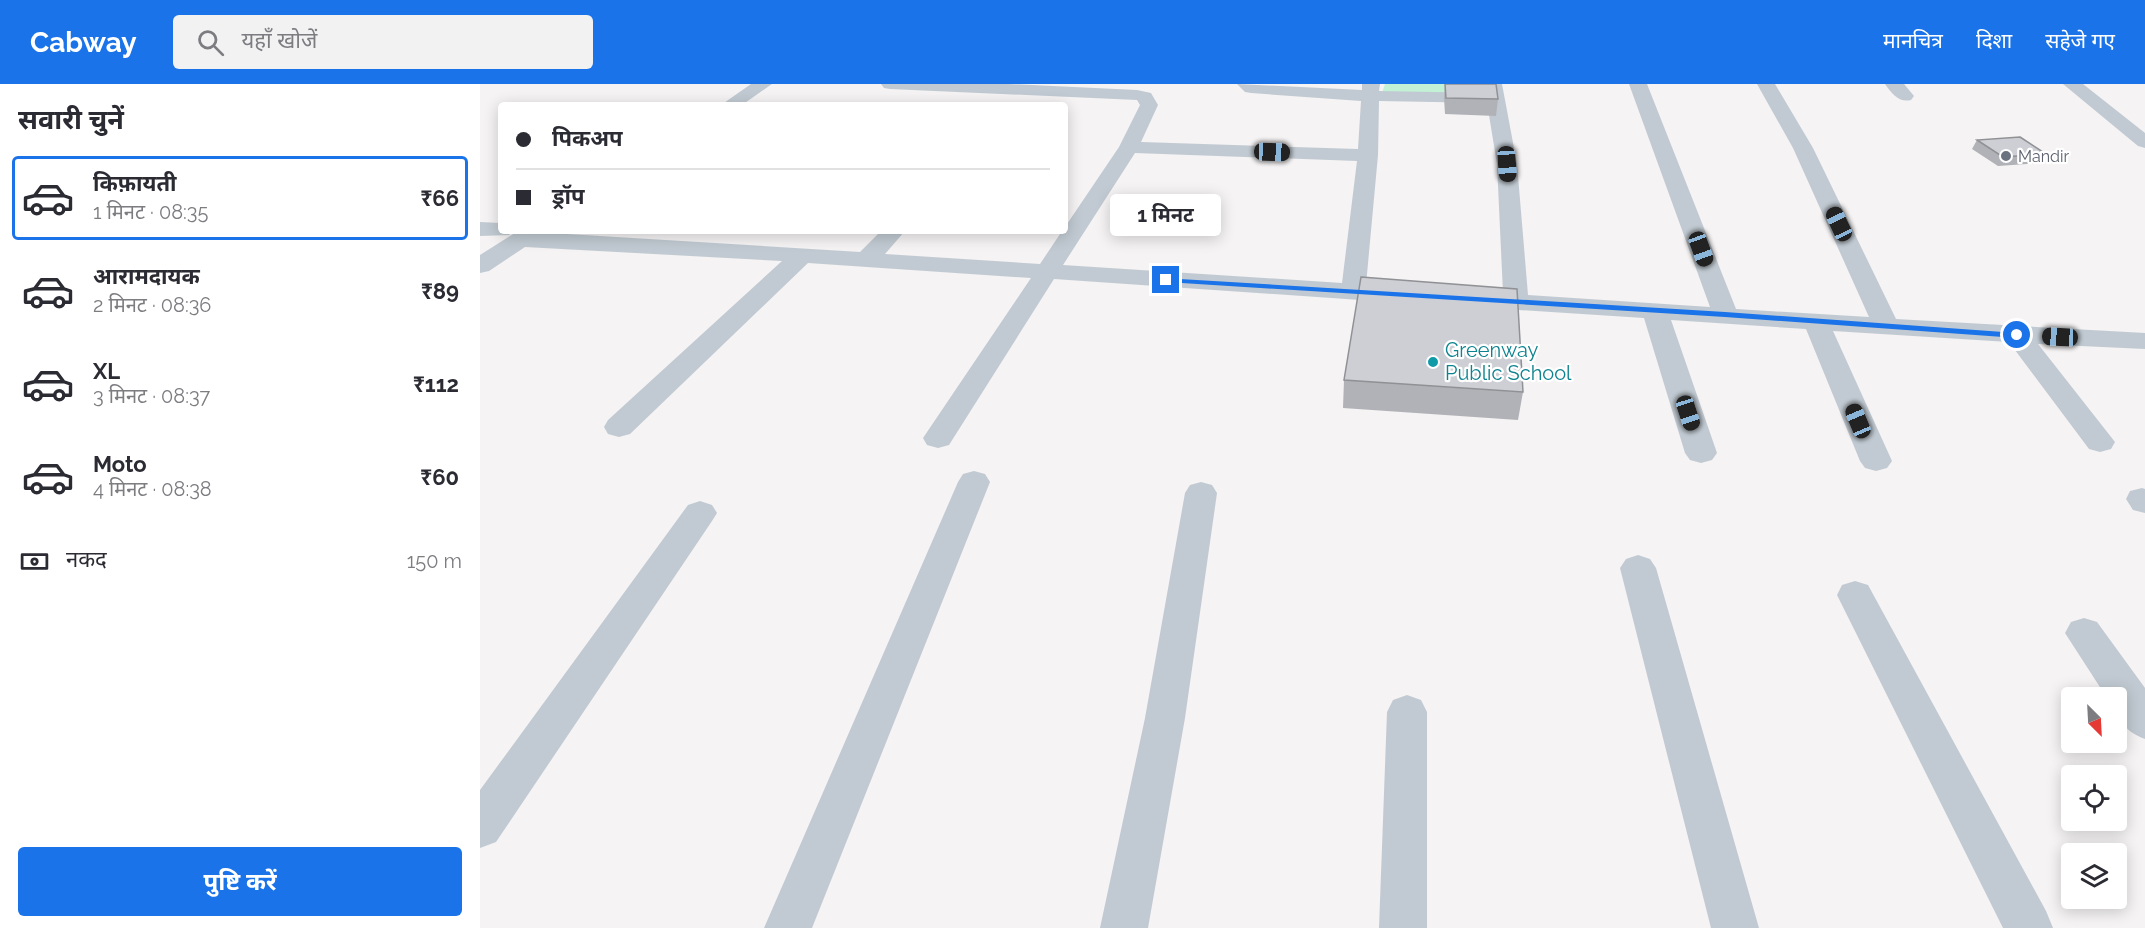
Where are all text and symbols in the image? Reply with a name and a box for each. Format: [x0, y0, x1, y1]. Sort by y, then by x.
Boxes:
search box [173, 15, 593, 69]
text: Cabway [30, 26, 137, 59]
icon: search [194, 26, 227, 59]
text: यहाँ खोजें [242, 27, 317, 53]
text: मानचित्र [1883, 28, 1943, 53]
text: दिशा [1976, 28, 2012, 53]
text: सहेजे गए [2045, 28, 2115, 53]
text: सवारी चुनें [18, 104, 124, 135]
text: पिकअप [552, 125, 623, 151]
car [1254, 142, 1290, 162]
car [1497, 145, 1517, 183]
place label: Mandir [2018, 147, 2069, 166]
marker: Mandir [1999, 149, 2013, 163]
text: किफ़ायती [93, 170, 177, 196]
icon: car [21, 171, 75, 225]
text: ड्रॉप [552, 183, 585, 209]
text: ₹66 [421, 185, 459, 211]
callout: 1 मिनट [1110, 193, 1222, 235]
text: 1 मिनट · 08:35 [93, 200, 208, 224]
text: 1 मिनट [1137, 203, 1194, 227]
car [1823, 204, 1855, 244]
car [1686, 229, 1716, 269]
text: आरामदायक [93, 263, 200, 289]
icon: car [21, 264, 75, 318]
route end [1152, 266, 1179, 293]
text: ₹89 [421, 278, 459, 304]
text: 2 मिनट · 08:36 [93, 293, 211, 317]
route start [2003, 321, 2030, 348]
car [2042, 327, 2078, 347]
place label: Greenway Public School [1445, 338, 1572, 385]
marker: Greenway Public School [1426, 355, 1440, 369]
icon: car [21, 357, 75, 411]
text: XL [93, 358, 120, 384]
text: ₹112 [413, 371, 459, 397]
text: 3 मिनट · 08:37 [93, 384, 210, 408]
car [1674, 393, 1702, 433]
car [1843, 401, 1873, 441]
icon: car [21, 450, 75, 504]
text: Moto [93, 451, 147, 477]
text: ₹60 [420, 464, 459, 490]
text: 4 मिनट · 08:38 [93, 477, 212, 501]
icon: cash [18, 545, 51, 578]
text: नकद [66, 546, 107, 572]
text: 150 m [407, 549, 462, 573]
north arrow [2061, 687, 2127, 753]
map controls [2061, 687, 2127, 909]
button: locate [2061, 765, 2127, 831]
button: layers [2061, 843, 2127, 909]
button: पुष्टि करें [18, 847, 462, 916]

